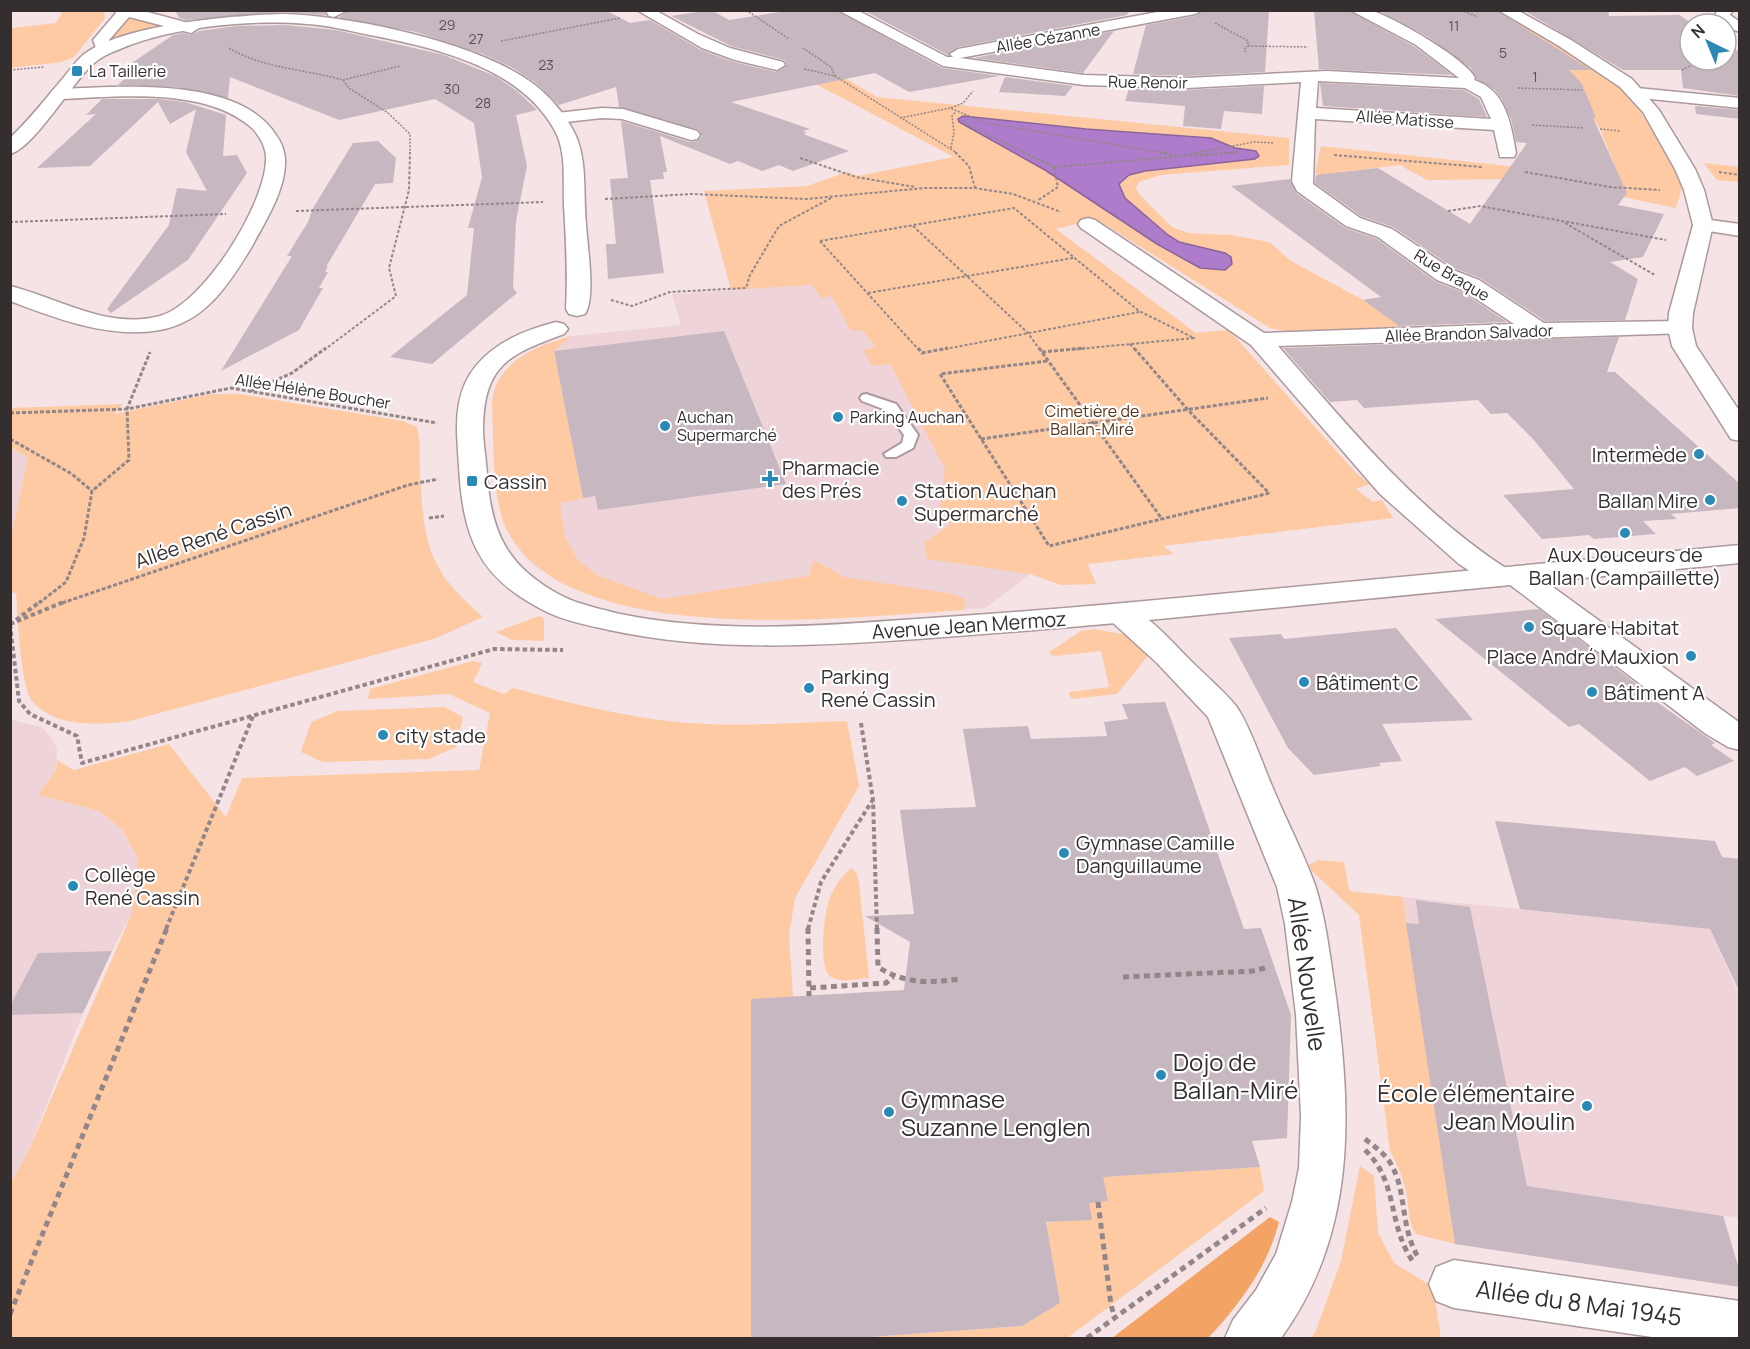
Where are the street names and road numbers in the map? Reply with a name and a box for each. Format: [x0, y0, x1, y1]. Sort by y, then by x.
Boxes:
street label: Allée Cézanne [994, 18, 1102, 58]
street label: Rue Renoir [1108, 70, 1188, 94]
street label: Allée Matisse [1355, 105, 1455, 133]
street label: Rue Braque [1410, 244, 1494, 306]
street label: Allée Brandon Salvador [1384, 319, 1554, 347]
street label: Allée Hélène Boucher [234, 368, 392, 414]
street label: Allée René Cassin [131, 496, 295, 574]
street label: Avenue Jean Mermoz [871, 605, 1067, 645]
street label: Allée Nouvelle [1281, 895, 1335, 1053]
street label: Allée du 8 Mai 1945 [1474, 1271, 1684, 1333]

